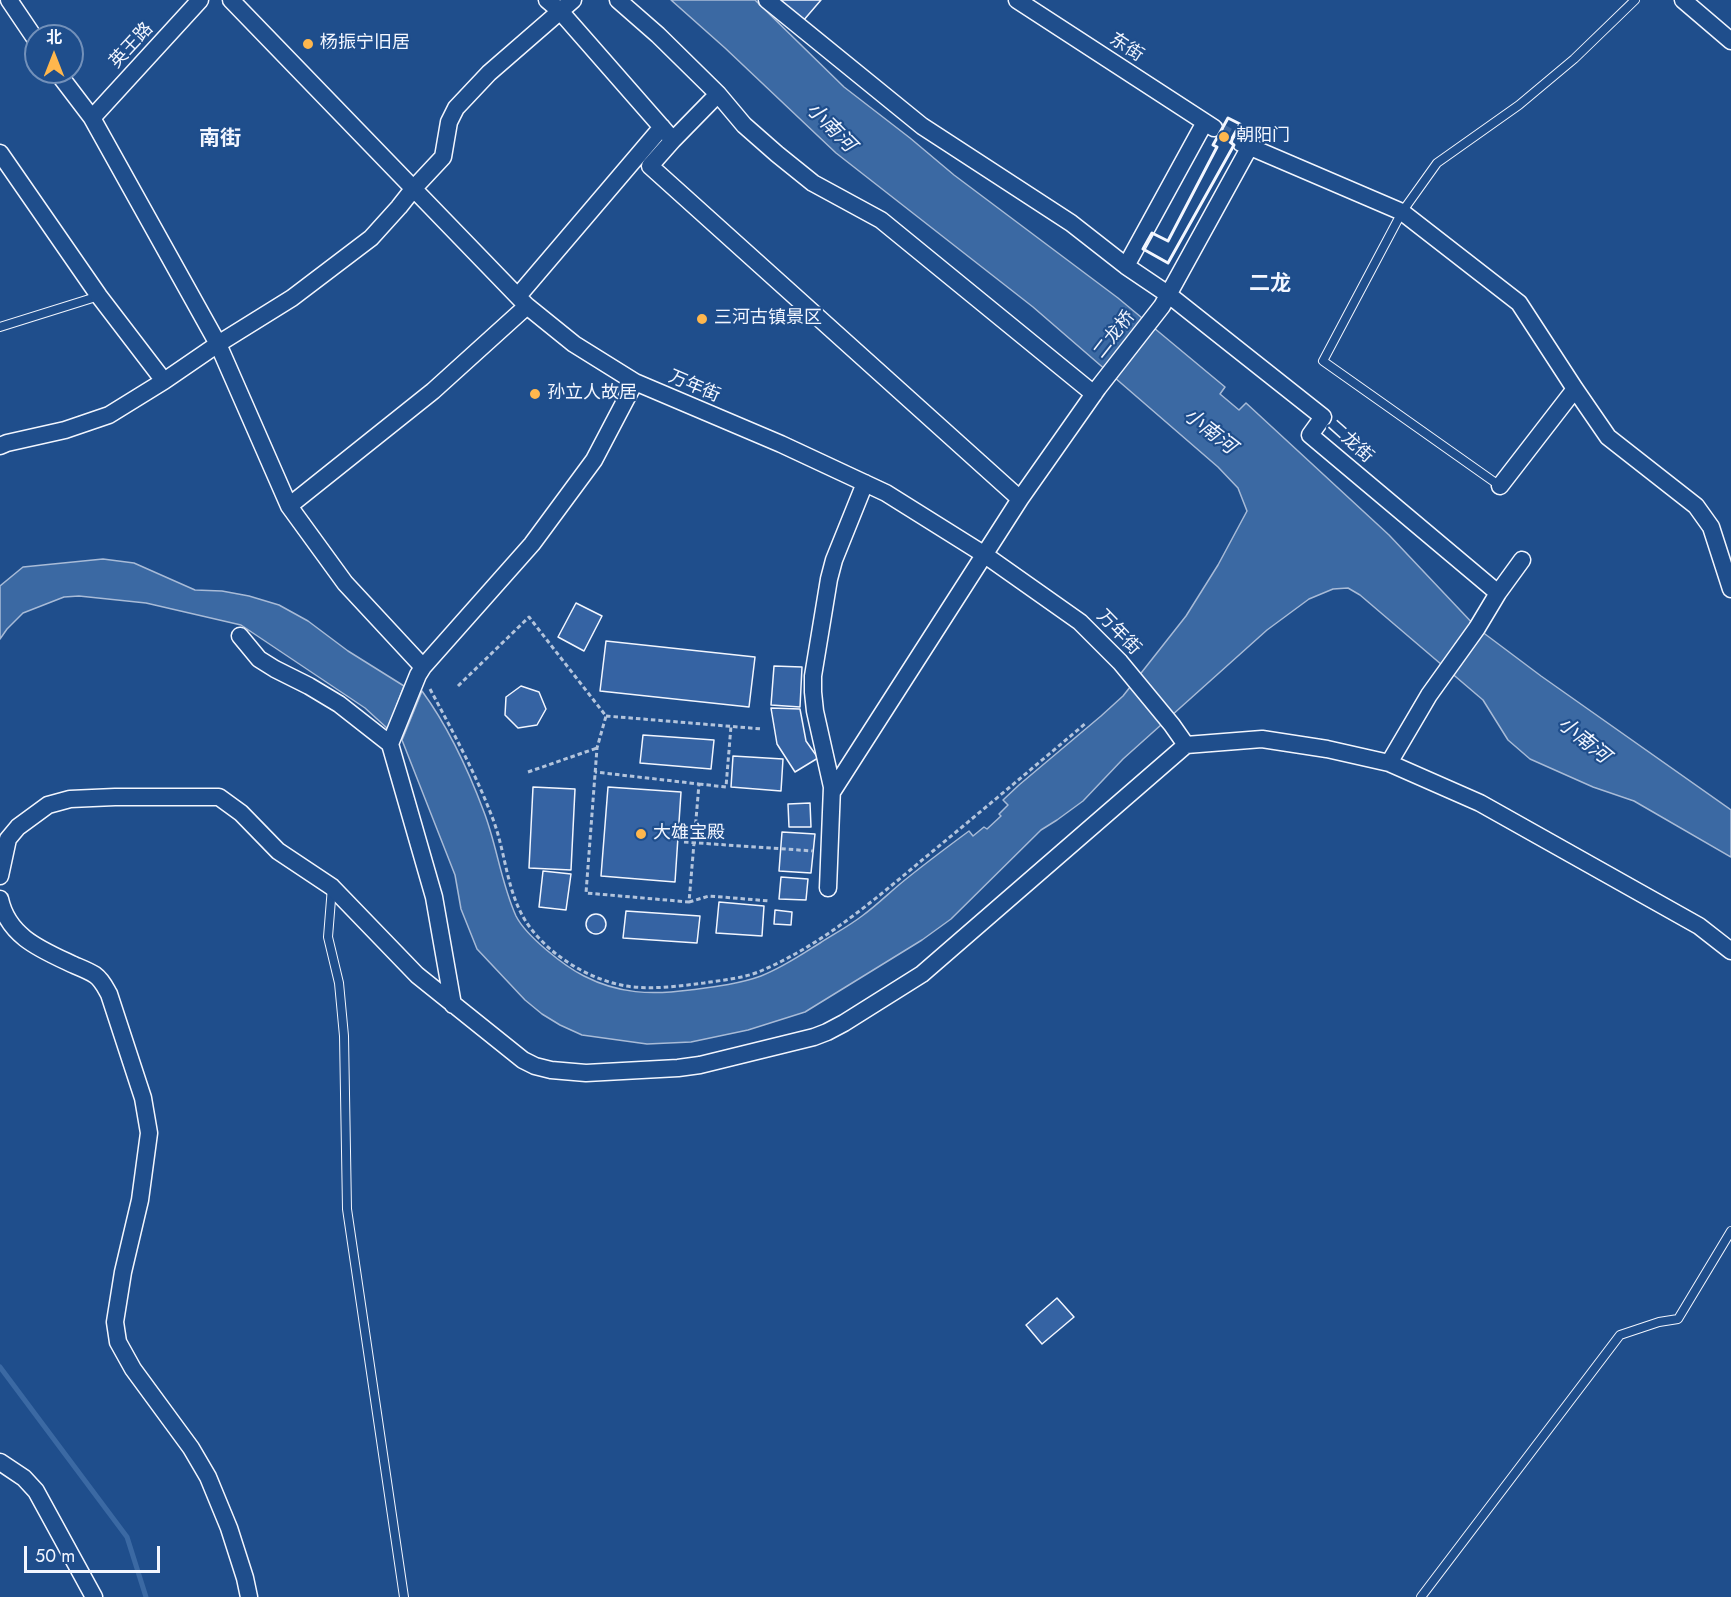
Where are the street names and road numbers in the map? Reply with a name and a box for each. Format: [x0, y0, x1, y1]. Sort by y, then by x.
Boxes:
street label: 英王路 [106, 19, 158, 73]
street label: 东街 [1105, 29, 1147, 67]
street label: 二龙桥 [1090, 307, 1140, 363]
street label: 万年街 [665, 367, 723, 407]
street label: 二龙街 [1323, 416, 1377, 468]
street label: 万年街 [1091, 606, 1145, 660]

